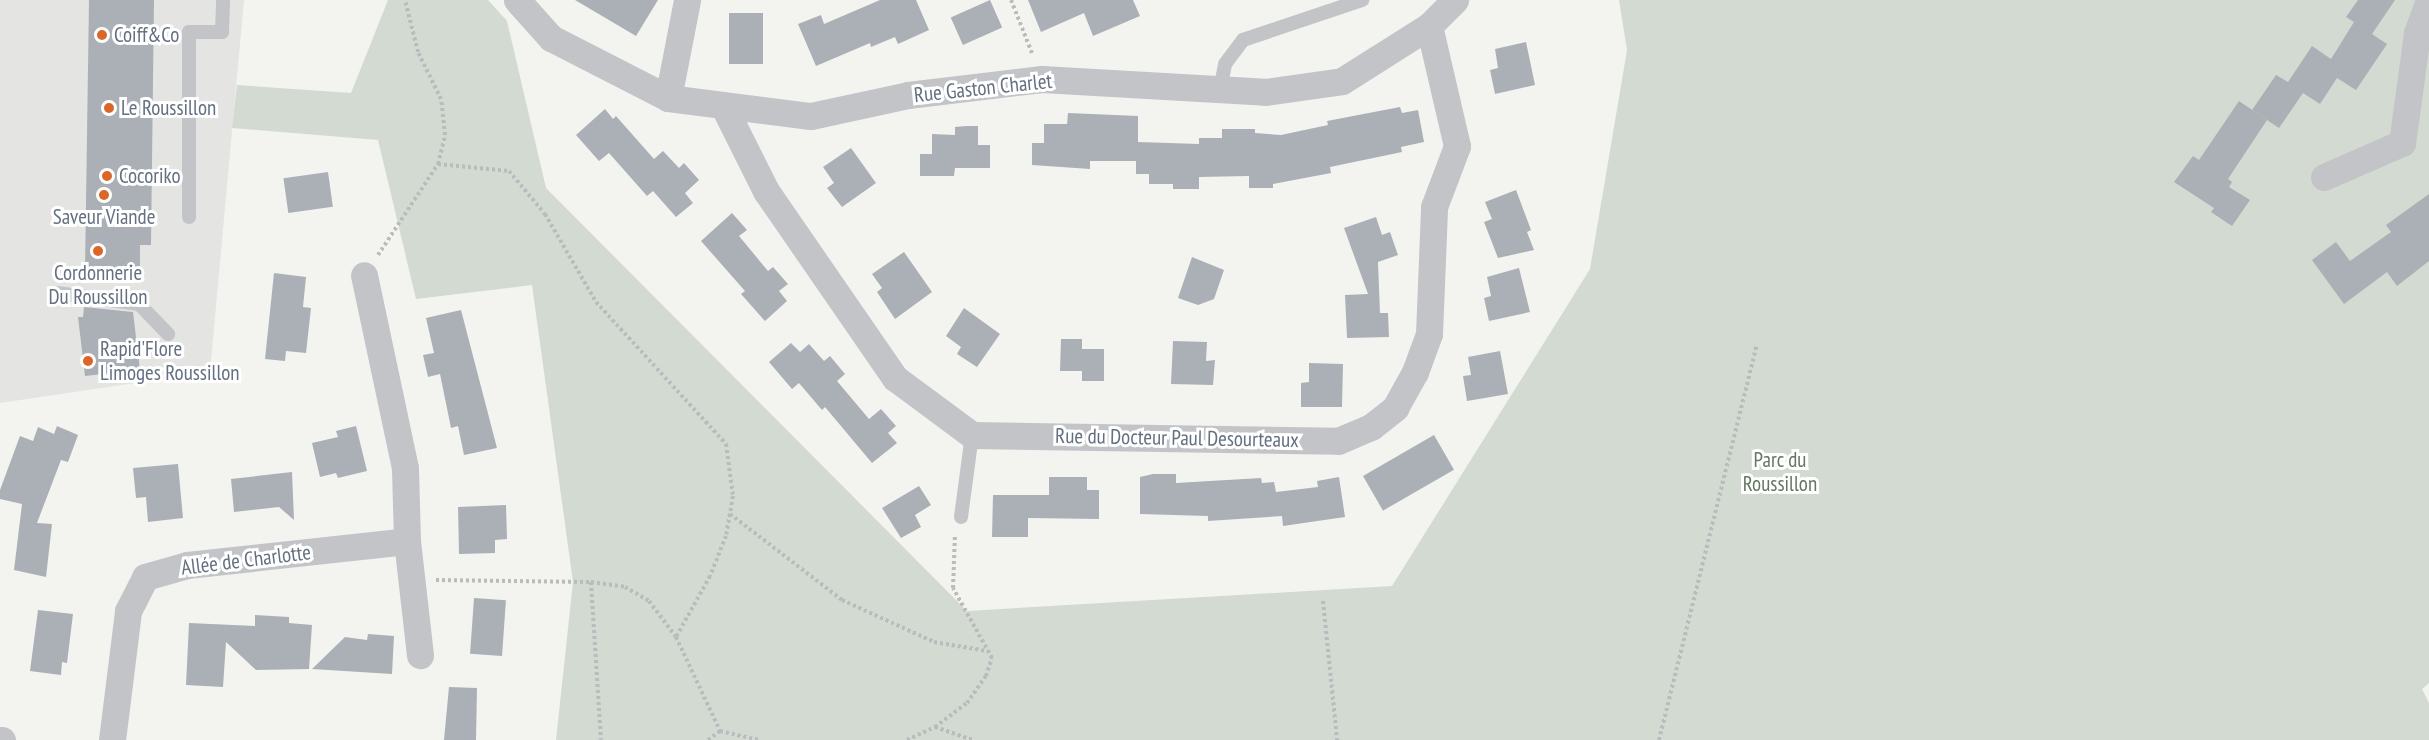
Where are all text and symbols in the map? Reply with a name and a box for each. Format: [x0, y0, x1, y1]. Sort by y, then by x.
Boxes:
place label: Coiff&Co [114, 22, 179, 48]
marker: Coiff&Co [95, 28, 109, 42]
street label: Rue Gaston Charlet [913, 68, 1053, 108]
place label: Le Roussillon [121, 95, 216, 121]
marker: Le Roussillon [102, 101, 116, 115]
place label: Cocoriko [119, 163, 181, 189]
marker: Cocoriko [100, 169, 114, 183]
marker: Saveur Viande [97, 188, 111, 202]
place label: Saveur Viande [52, 204, 156, 230]
marker: Cordonnerie Du Roussillon [91, 244, 105, 258]
place label: Cordonnerie Du Roussillon [49, 260, 147, 310]
place label: Rapid'Flore Limoges Roussillon [100, 336, 240, 386]
marker: Rapid'Flore Limoges Roussillon [81, 354, 95, 368]
street label: Rue du Docteur Paul Desourteaux [1055, 423, 1299, 453]
park label: Parc du Roussillon [1743, 447, 1817, 497]
street label: Allée de Charlotte [180, 540, 312, 580]

